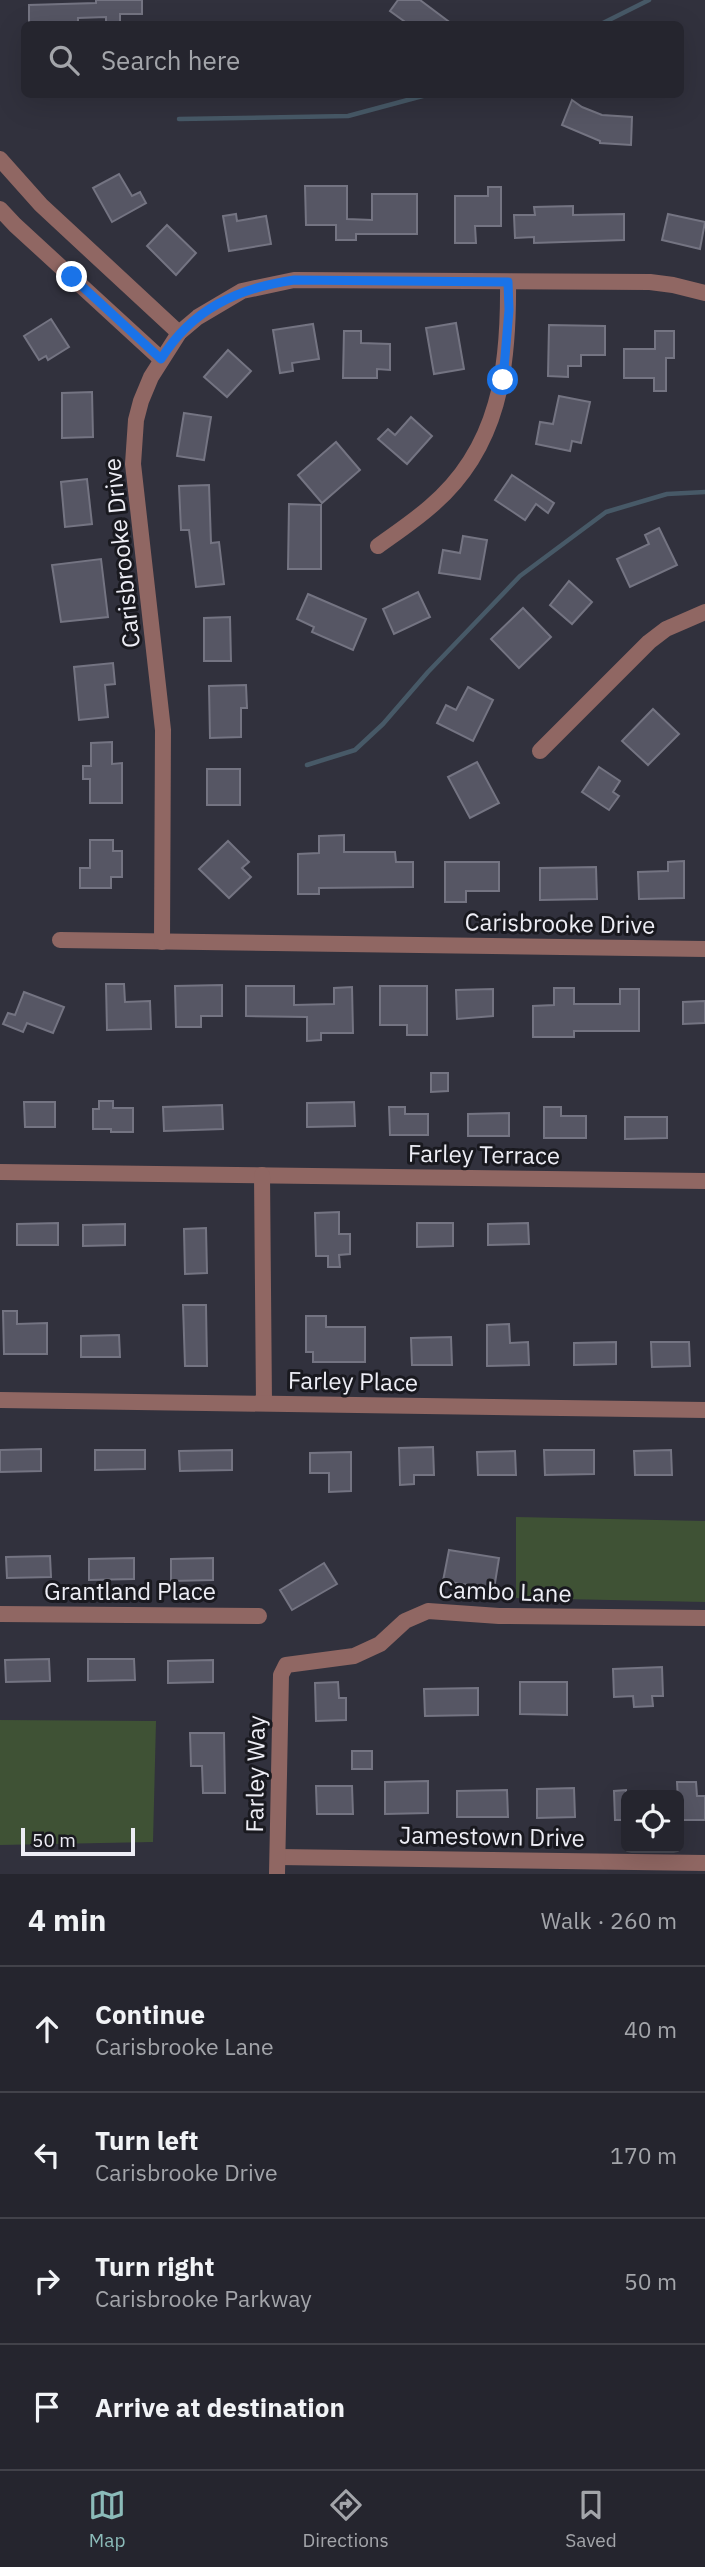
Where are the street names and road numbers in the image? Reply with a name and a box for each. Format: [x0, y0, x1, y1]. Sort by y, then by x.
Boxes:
street label: Carisbrooke Drive [95, 457, 147, 650]
street label: Carisbrooke Drive [465, 905, 656, 941]
street label: Farley Terrace [408, 1137, 560, 1171]
street label: Farley Place [288, 1364, 418, 1398]
street label: Cambo Lane [438, 1573, 572, 1609]
street label: Grantland Place [44, 1575, 216, 1607]
street label: Farley Way [238, 1715, 272, 1833]
street label: Jamestown Drive [399, 1818, 585, 1854]

